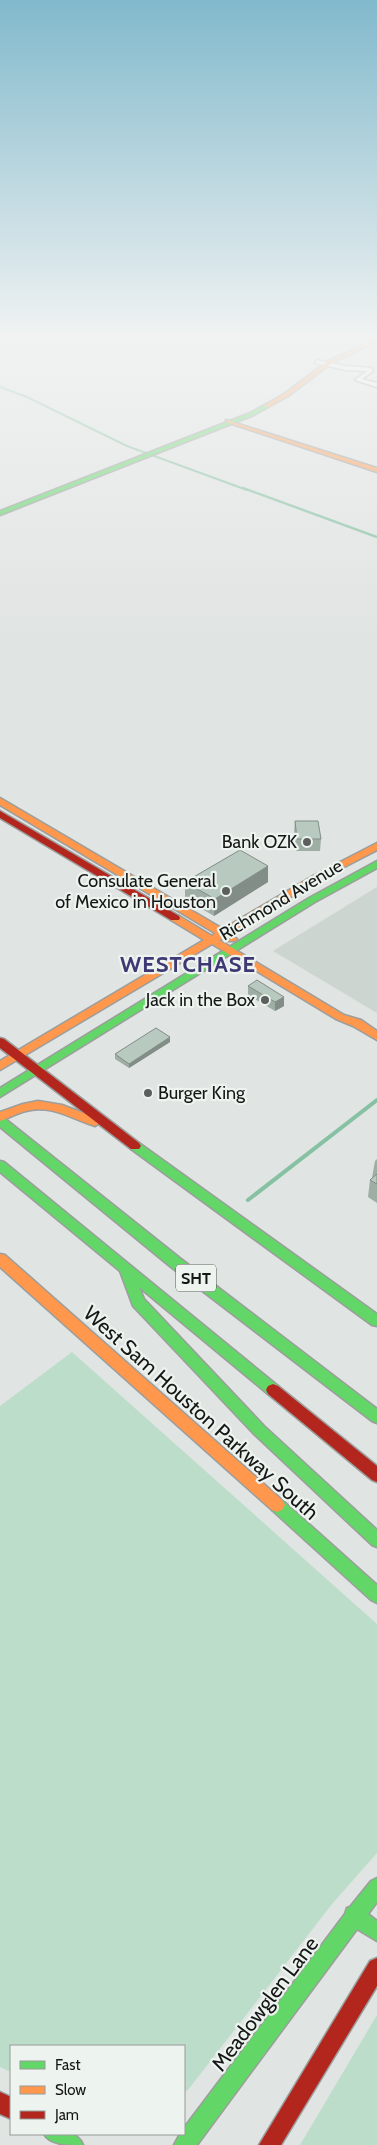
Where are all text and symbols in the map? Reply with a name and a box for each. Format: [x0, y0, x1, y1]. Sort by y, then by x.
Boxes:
place label: Bank OZK [222, 831, 298, 853]
marker: Bank OZK [301, 836, 313, 848]
street label: Richmond Avenue [216, 855, 346, 945]
place label: Consulate General of Mexico in Houston [55, 870, 217, 913]
marker: Consulate General of Mexico in Houston [220, 885, 232, 897]
district label: WESTCHASE [120, 951, 256, 978]
place label: Jack in the Box [145, 989, 255, 1011]
marker: Jack in the Box [259, 994, 271, 1006]
place label: Burger King [158, 1082, 246, 1104]
marker: Burger King [142, 1087, 154, 1099]
road number: SHT [176, 1264, 216, 1292]
street label: West Sam Houston Parkway South [79, 1300, 324, 1525]
street label: Meadowglen Lane [206, 1931, 323, 2076]
legend [10, 2045, 185, 2135]
text: Fast [55, 2056, 80, 2074]
text: Slow [55, 2081, 86, 2099]
text: Jam [54, 2106, 79, 2124]

